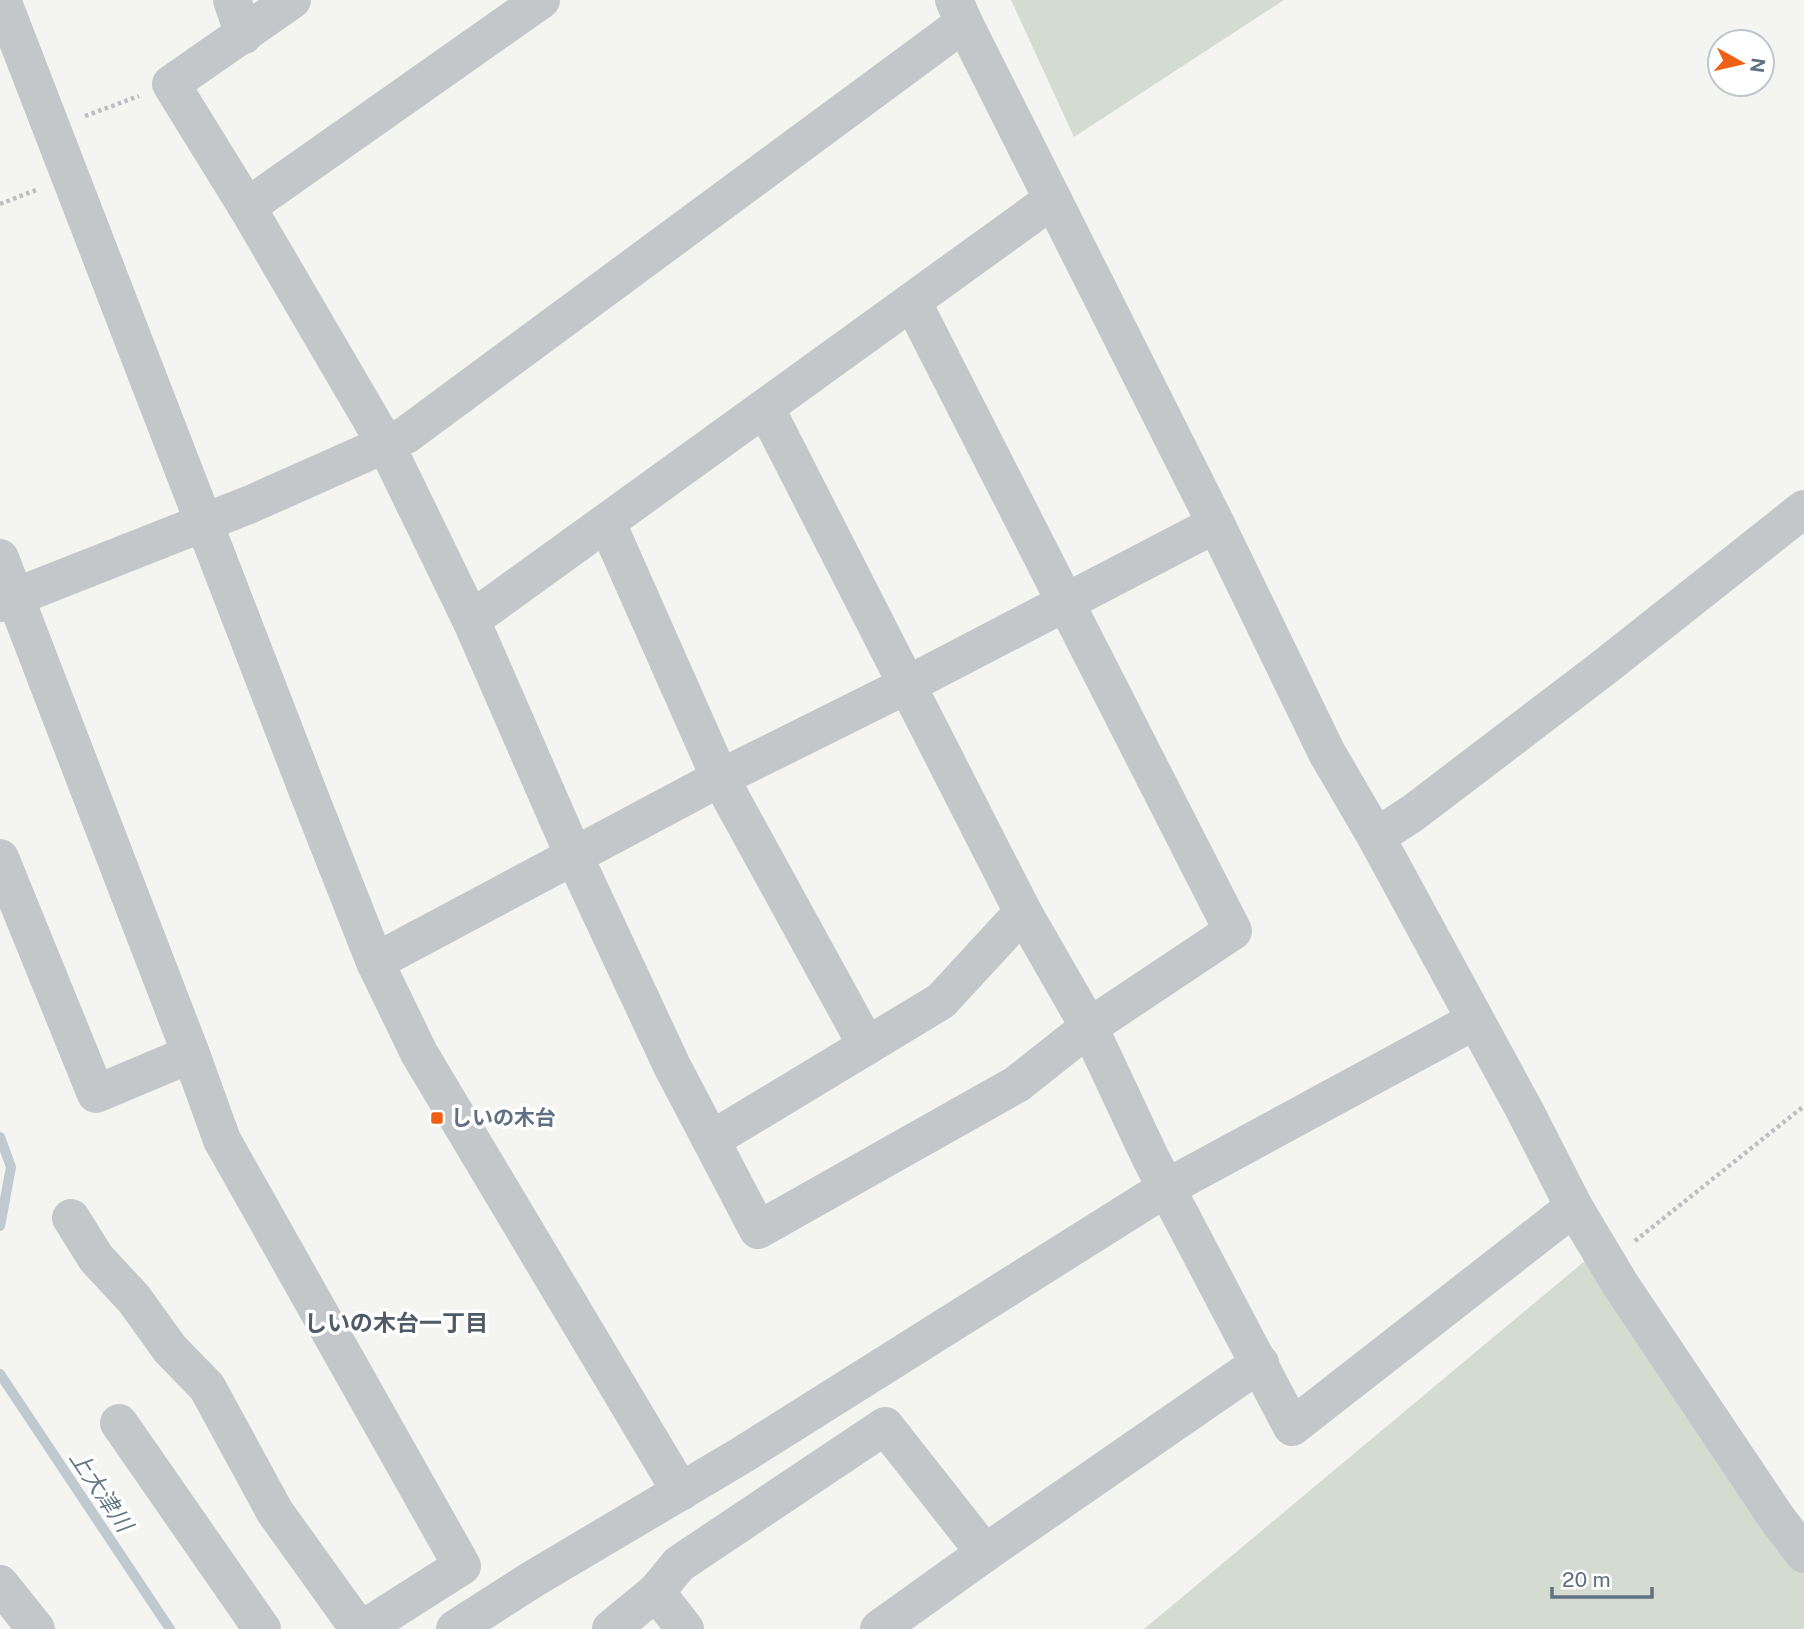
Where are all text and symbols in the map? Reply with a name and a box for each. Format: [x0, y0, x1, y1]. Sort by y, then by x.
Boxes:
north arrow [1706, 28, 1776, 98]
text: N [1746, 56, 1770, 74]
place label: しいの木台 [451, 1105, 556, 1130]
marker: しいの木台 [429, 1110, 445, 1126]
district label: しいの木台一丁目 [304, 1309, 488, 1336]
water label: 上大津川 [64, 1445, 140, 1539]
scale bar [1552, 1556, 1652, 1600]
text: 20 m [1562, 1567, 1611, 1592]

